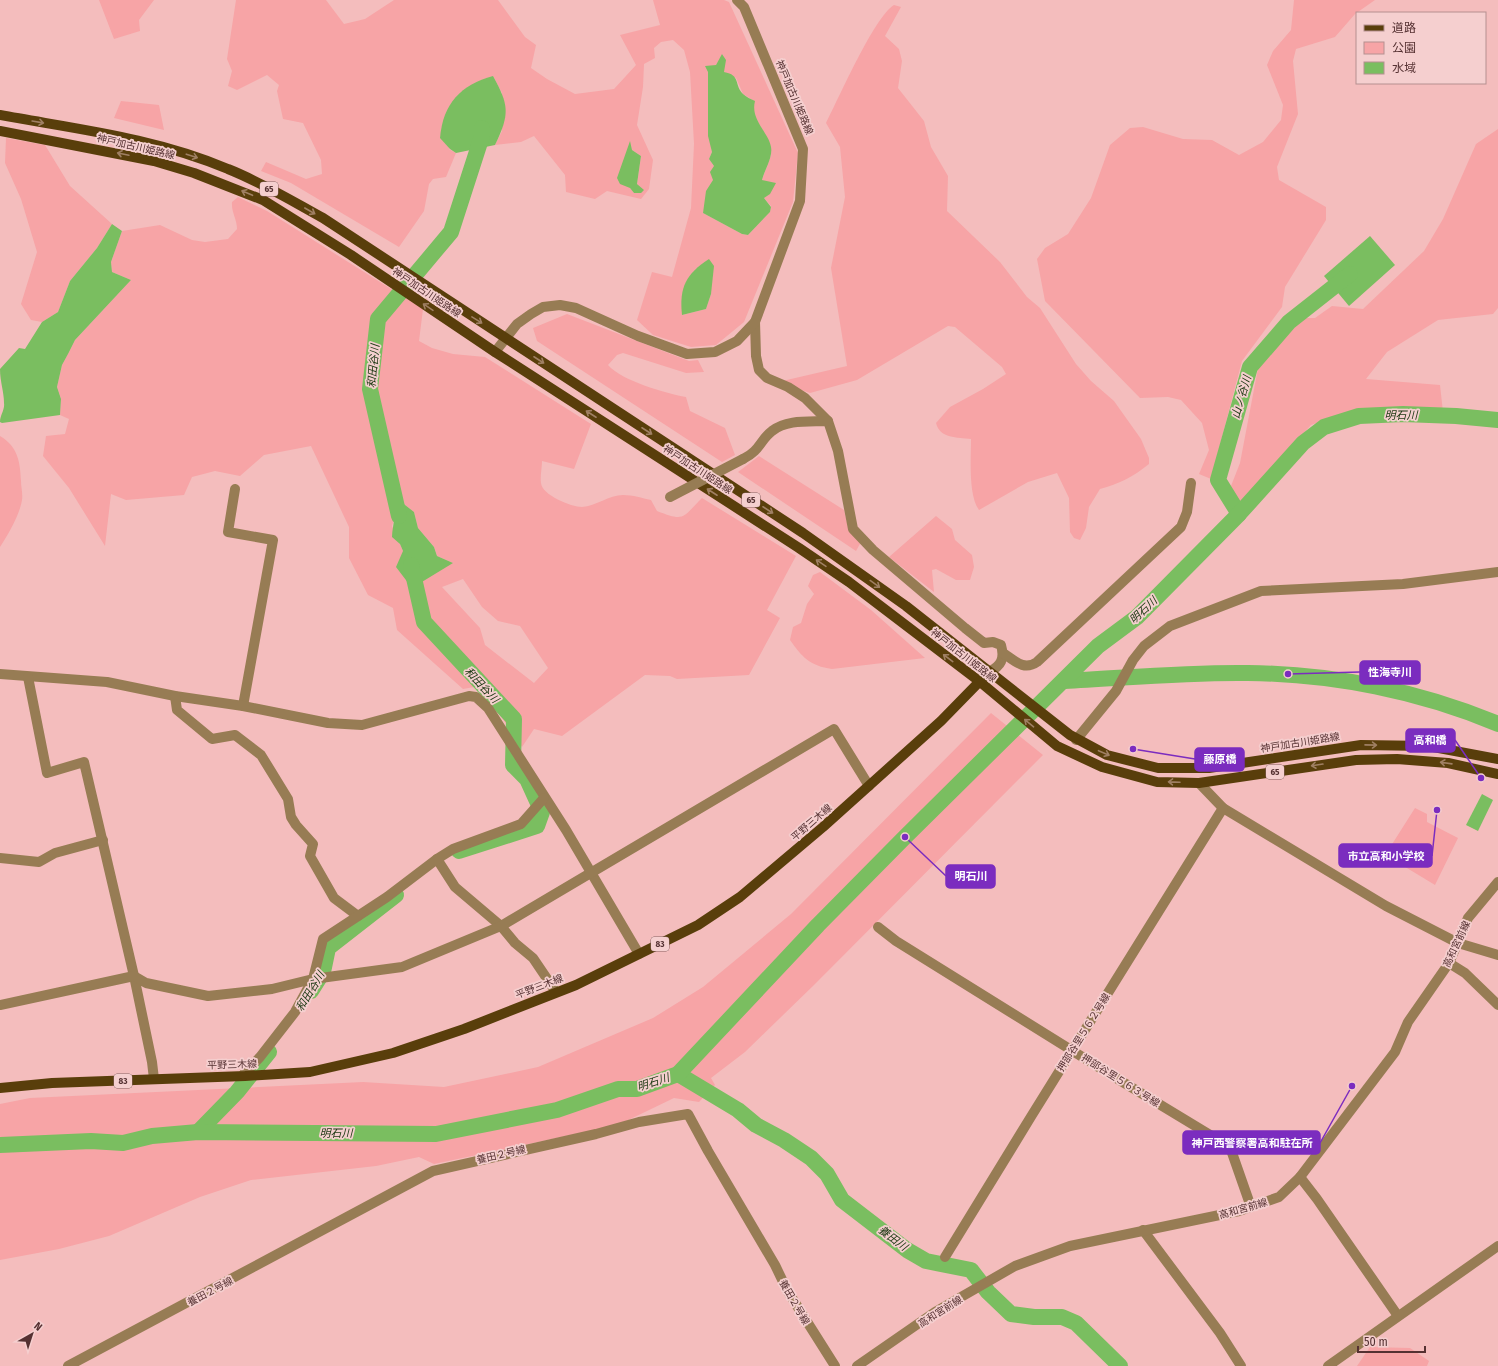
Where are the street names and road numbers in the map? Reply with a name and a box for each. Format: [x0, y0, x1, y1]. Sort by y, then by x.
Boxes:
street label: 神戸加古川姫路線 [773, 58, 815, 137]
street label: 神戸加古川姫路線 [95, 132, 176, 162]
road number: 65 [260, 182, 278, 196]
street label: 神戸加古川姫路線 [390, 265, 463, 320]
street label: 神戸加古川姫路線 [661, 443, 734, 497]
road number: 65 [742, 493, 760, 507]
street label: 神戸加古川姫路線 [928, 626, 999, 685]
street label: 神戸加古川姫路線 [1260, 731, 1341, 755]
road number: 65 [1266, 765, 1284, 779]
street label: 平野三木線 [789, 802, 834, 844]
street label: 高和宮前線 [1441, 919, 1473, 970]
road number: 83 [651, 937, 669, 951]
street label: 平野三木線 [514, 972, 565, 1001]
street label: 押部谷里５６２号線 [1055, 991, 1113, 1074]
street label: 押部谷里５６３号線 [1079, 1052, 1162, 1110]
street label: 平野三木線 [207, 1058, 257, 1072]
road number: 83 [114, 1074, 132, 1088]
street label: 養田２号線 [476, 1144, 527, 1166]
street label: 高和宮前線 [1218, 1196, 1269, 1222]
street label: 養田２号線 [186, 1275, 235, 1309]
street label: 養田２号線 [776, 1278, 812, 1327]
street label: 高和宮前線 [916, 1294, 965, 1330]

